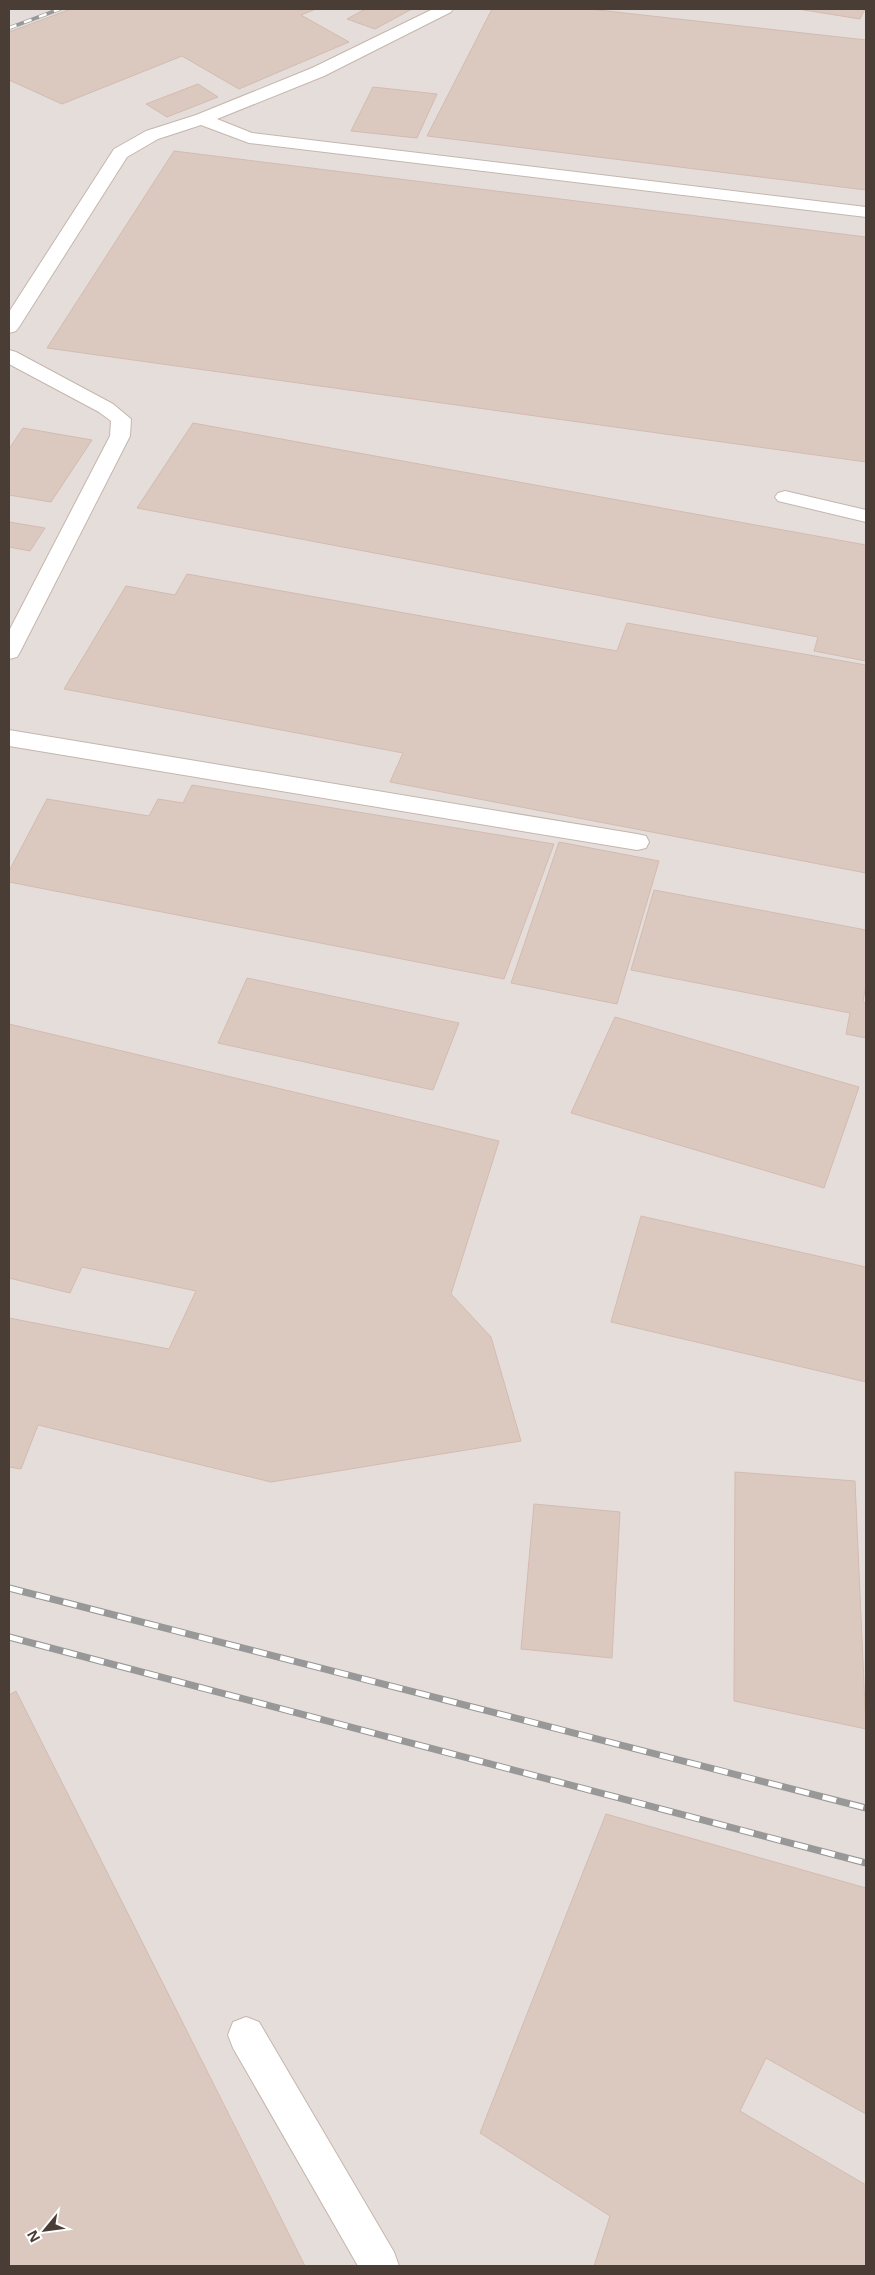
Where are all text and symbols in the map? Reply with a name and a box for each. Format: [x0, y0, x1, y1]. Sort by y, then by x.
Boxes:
north arrow [20, 2205, 70, 2255]
text: N [22, 2227, 44, 2246]

